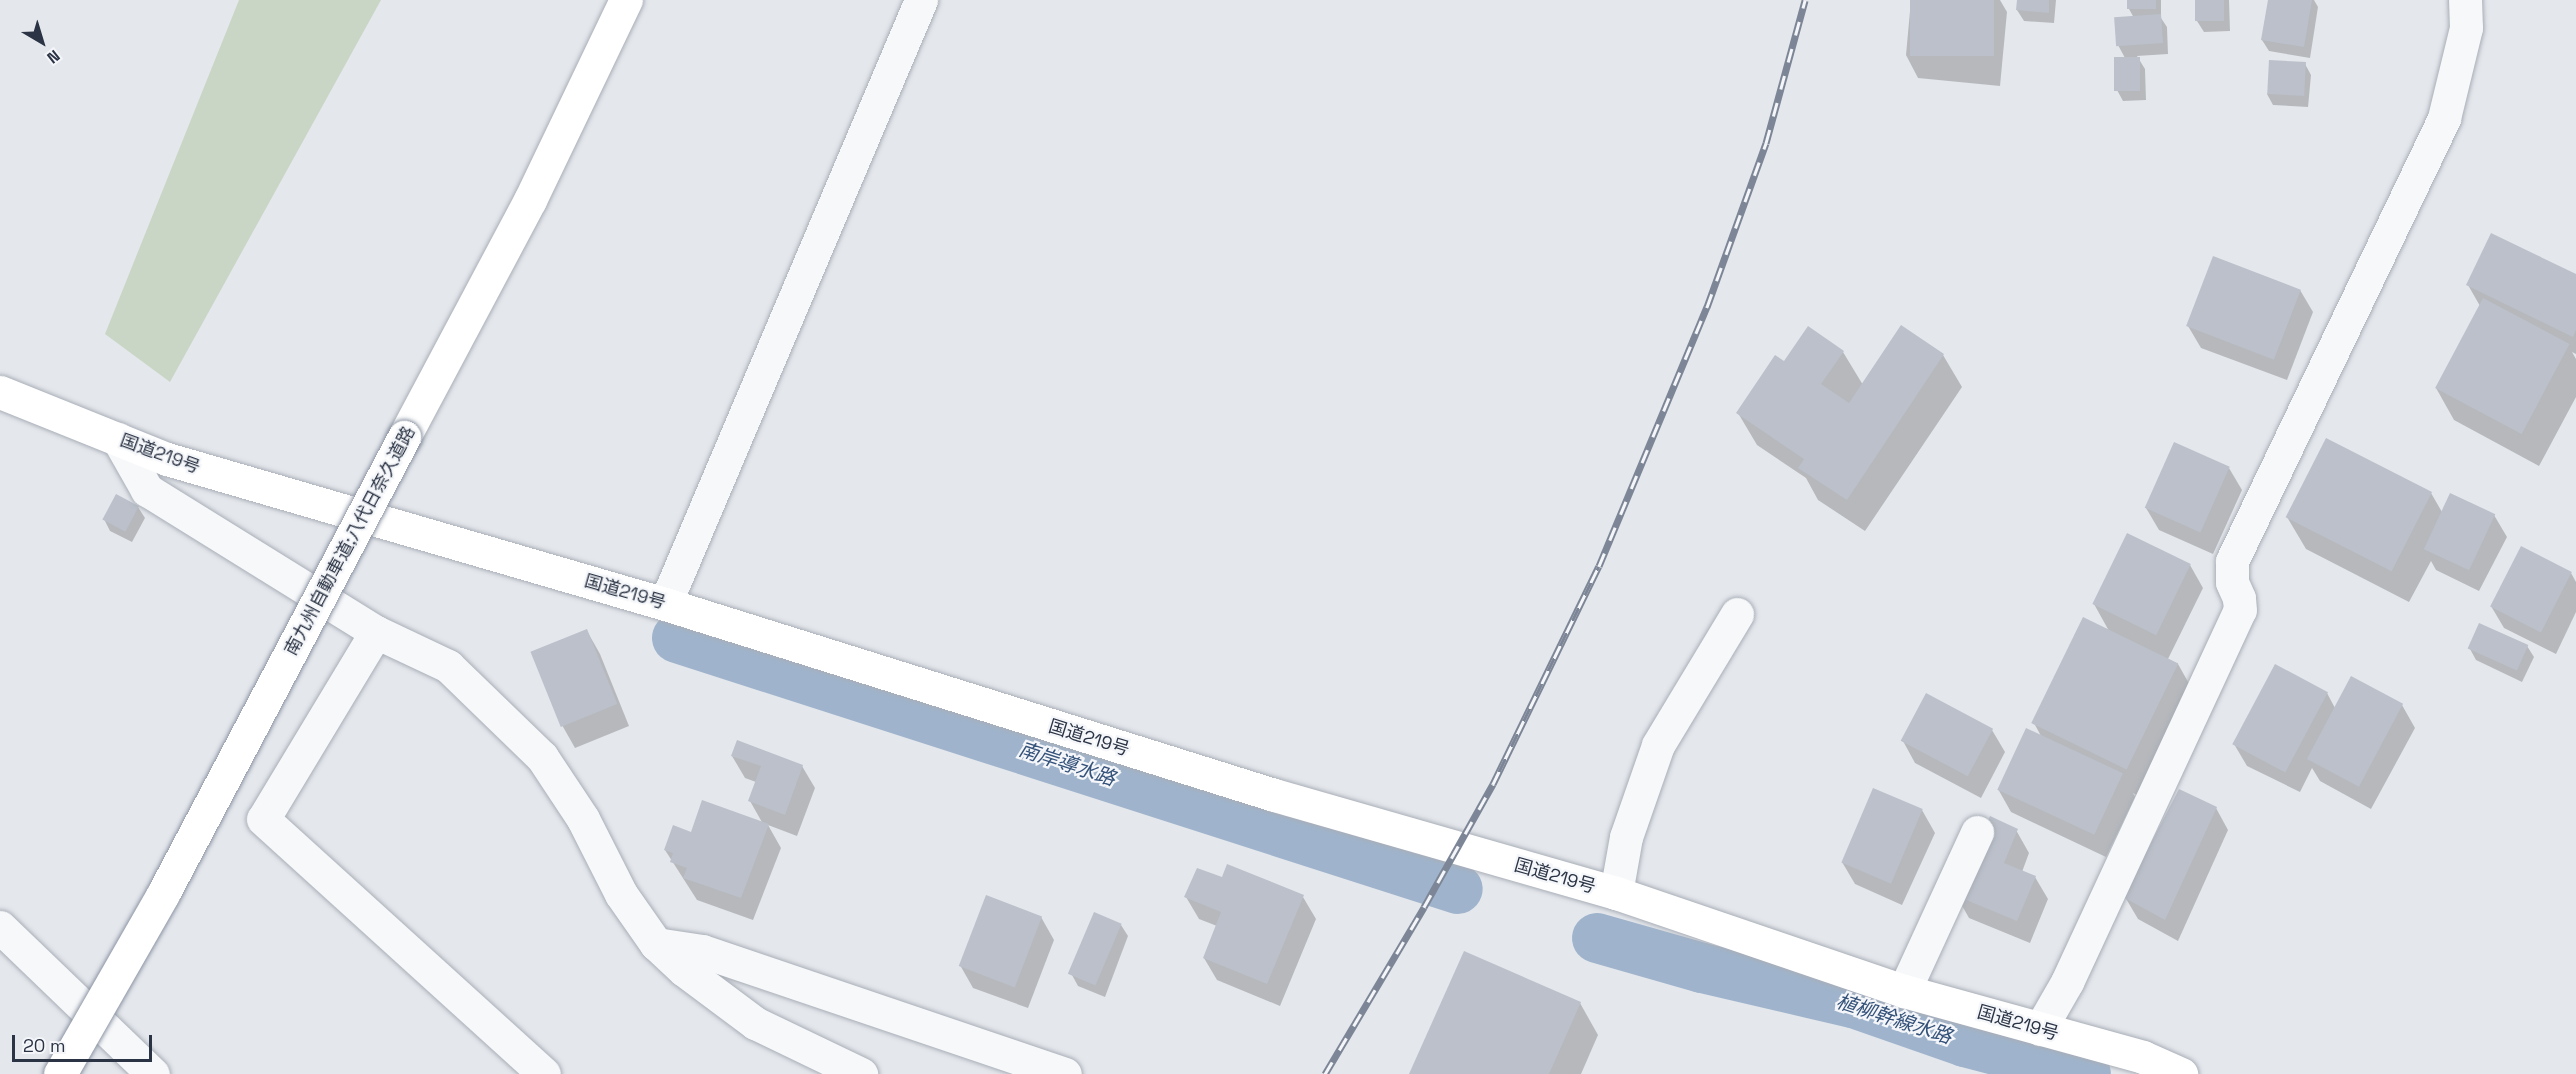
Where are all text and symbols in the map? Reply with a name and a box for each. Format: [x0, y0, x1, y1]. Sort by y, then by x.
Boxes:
north arrow [12, 12, 72, 72]
text: N [43, 45, 64, 68]
street label: 南九州自動車道;八代日奈久道路 [280, 423, 420, 659]
street label: 国道219号 [117, 430, 203, 478]
street label: 国道219号 [582, 570, 668, 614]
street label: 国道219号 [1046, 715, 1132, 761]
water label: 南岸導水路 [1016, 737, 1118, 791]
street label: 国道219号 [1512, 854, 1598, 898]
water label: 植柳幹線水路 [1833, 989, 1955, 1049]
street label: 国道219号 [1975, 1001, 2061, 1045]
scale bar [15, 1023, 154, 1061]
text: 20 m [23, 1034, 66, 1057]

